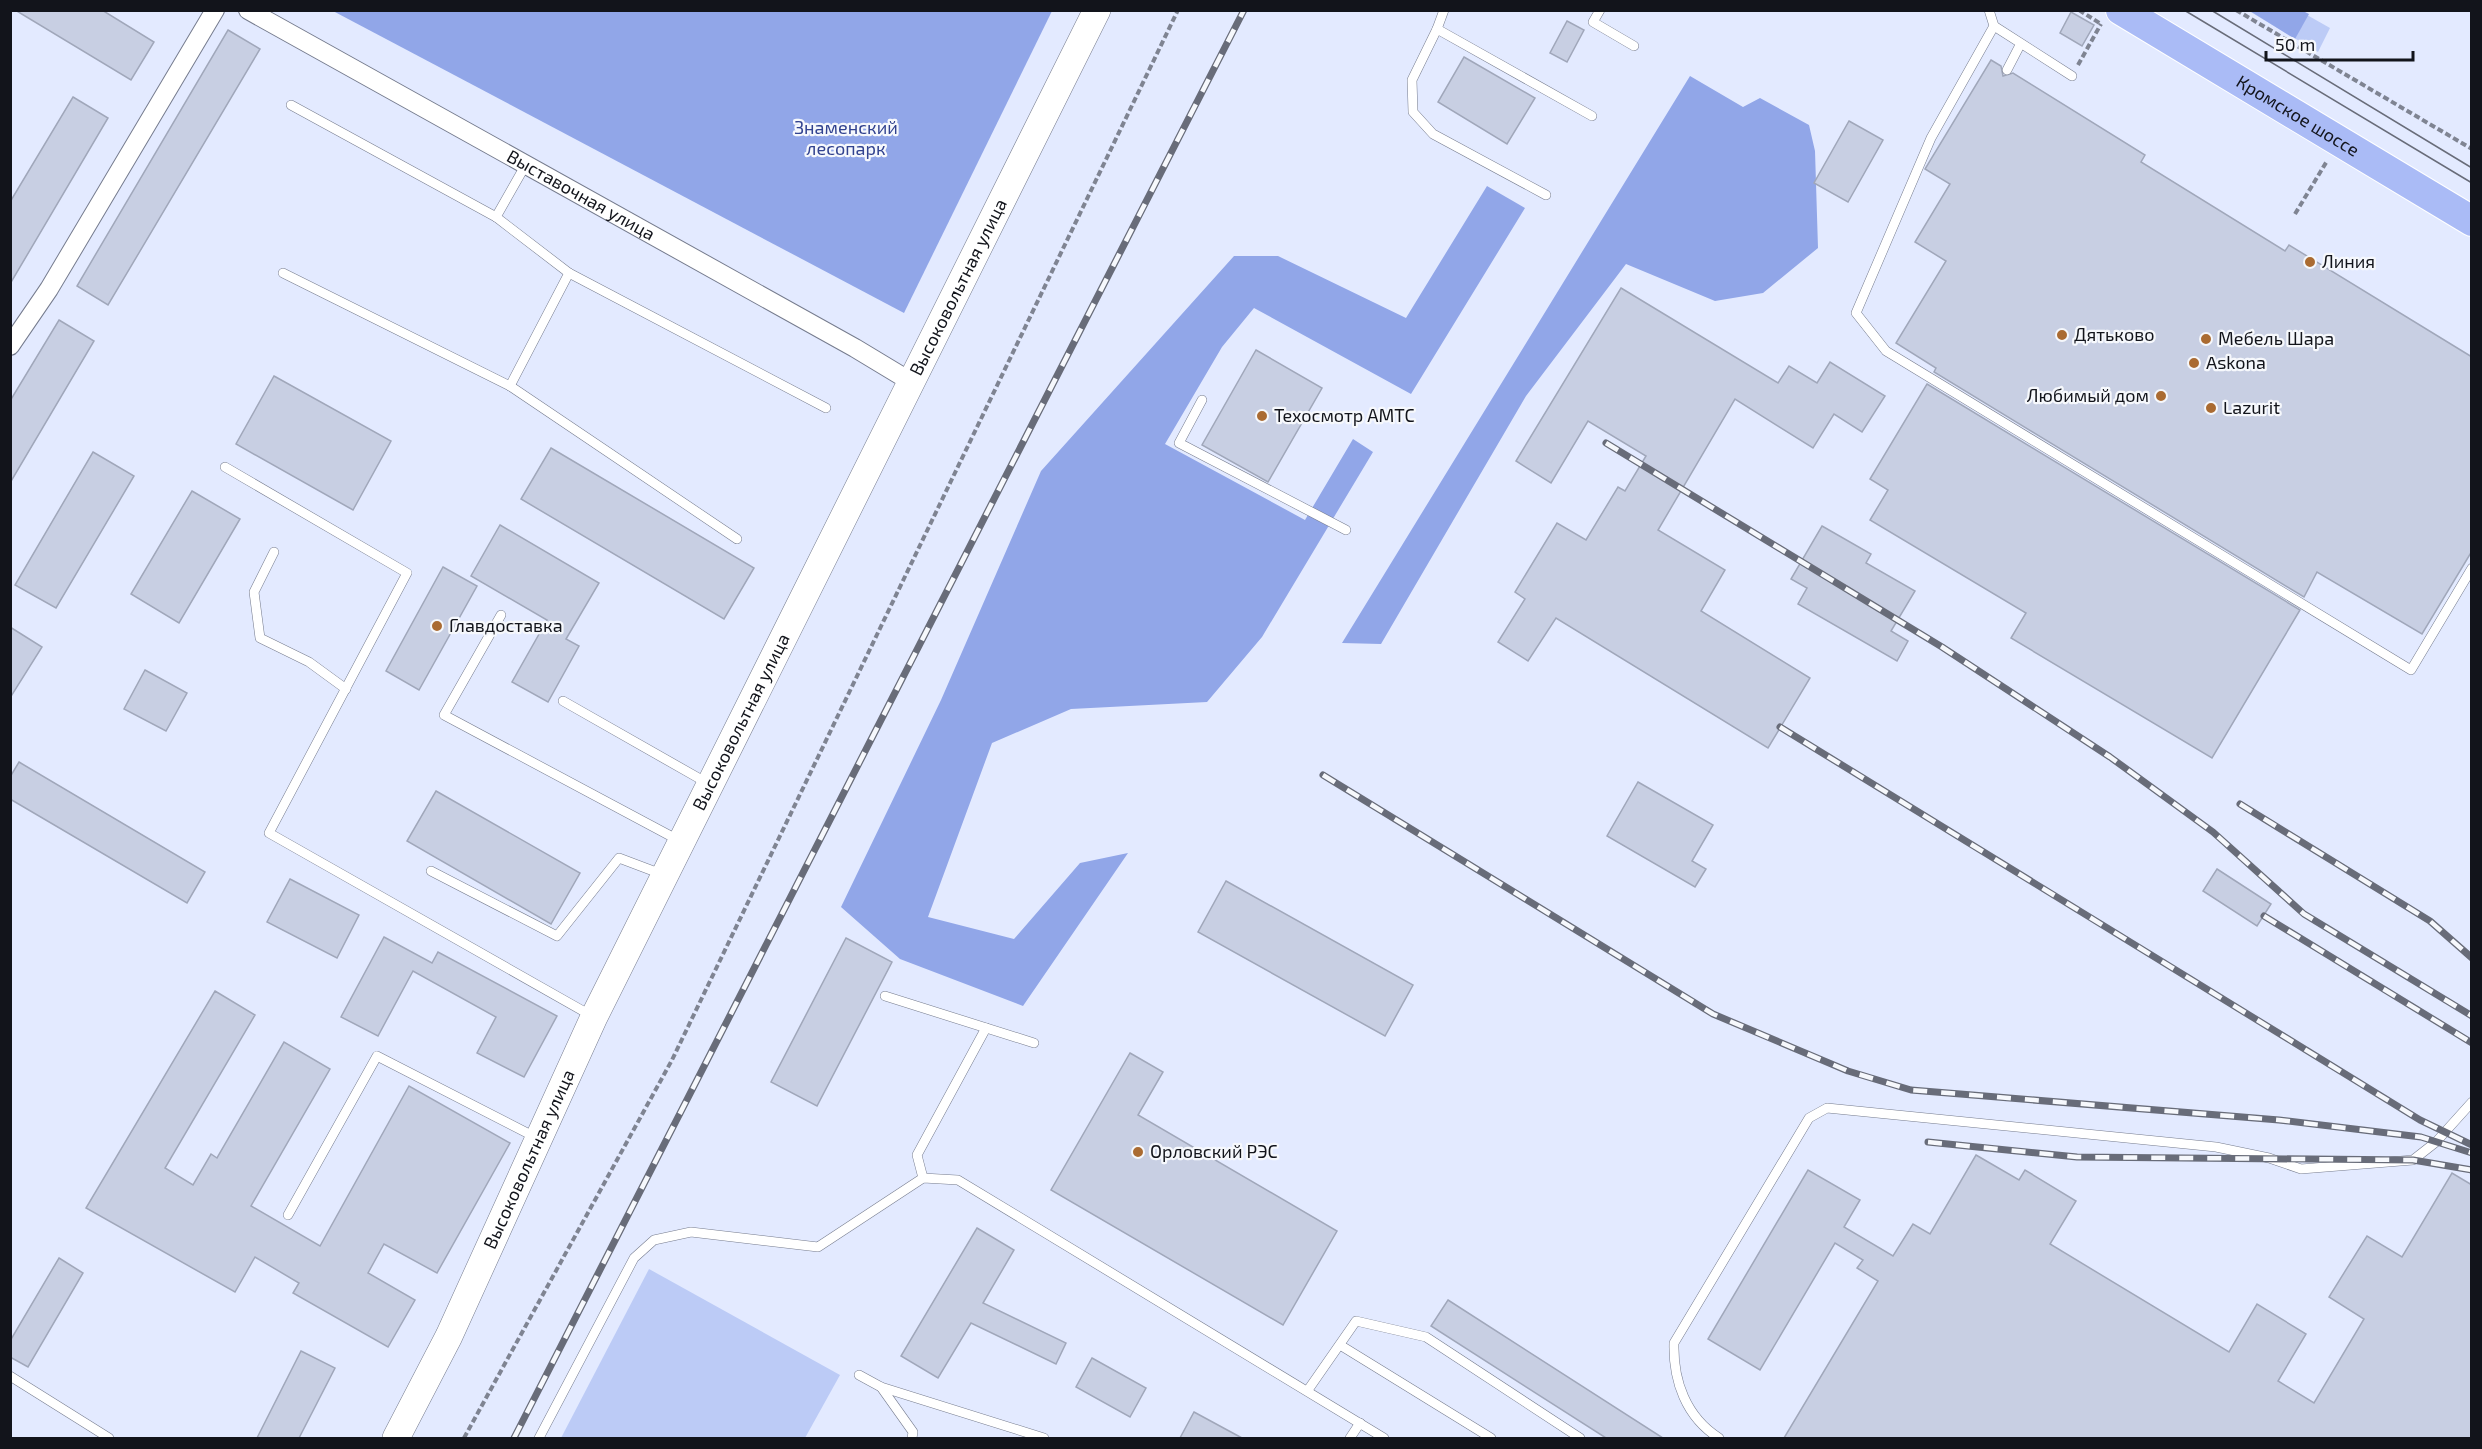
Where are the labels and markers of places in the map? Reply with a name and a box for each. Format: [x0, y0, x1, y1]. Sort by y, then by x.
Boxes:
place label: Линия [2322, 250, 2375, 272]
marker: Линия [2303, 255, 2317, 269]
place label: Дятьково [2074, 323, 2154, 345]
place label: Мебель Шара [2218, 327, 2334, 349]
marker: Дятьково [2055, 328, 2069, 342]
marker: Мебель Шара [2199, 332, 2213, 346]
place label: Askona [2206, 351, 2266, 373]
marker: Askona [2187, 356, 2201, 370]
place label: Любимый дом [2027, 384, 2149, 406]
marker: Любимый дом [2154, 389, 2168, 403]
place label: Lazurit [2223, 396, 2280, 418]
marker: Lazurit [2204, 401, 2218, 415]
place label: Техосмотр АМТС [1274, 404, 1415, 426]
marker: Техосмотр АМТС [1255, 409, 1269, 423]
place label: Главдоставка [449, 614, 563, 636]
marker: Главдоставка [430, 619, 444, 633]
place label: Орловский РЭС [1150, 1140, 1278, 1162]
marker: Орловский РЭС [1131, 1145, 1145, 1159]

